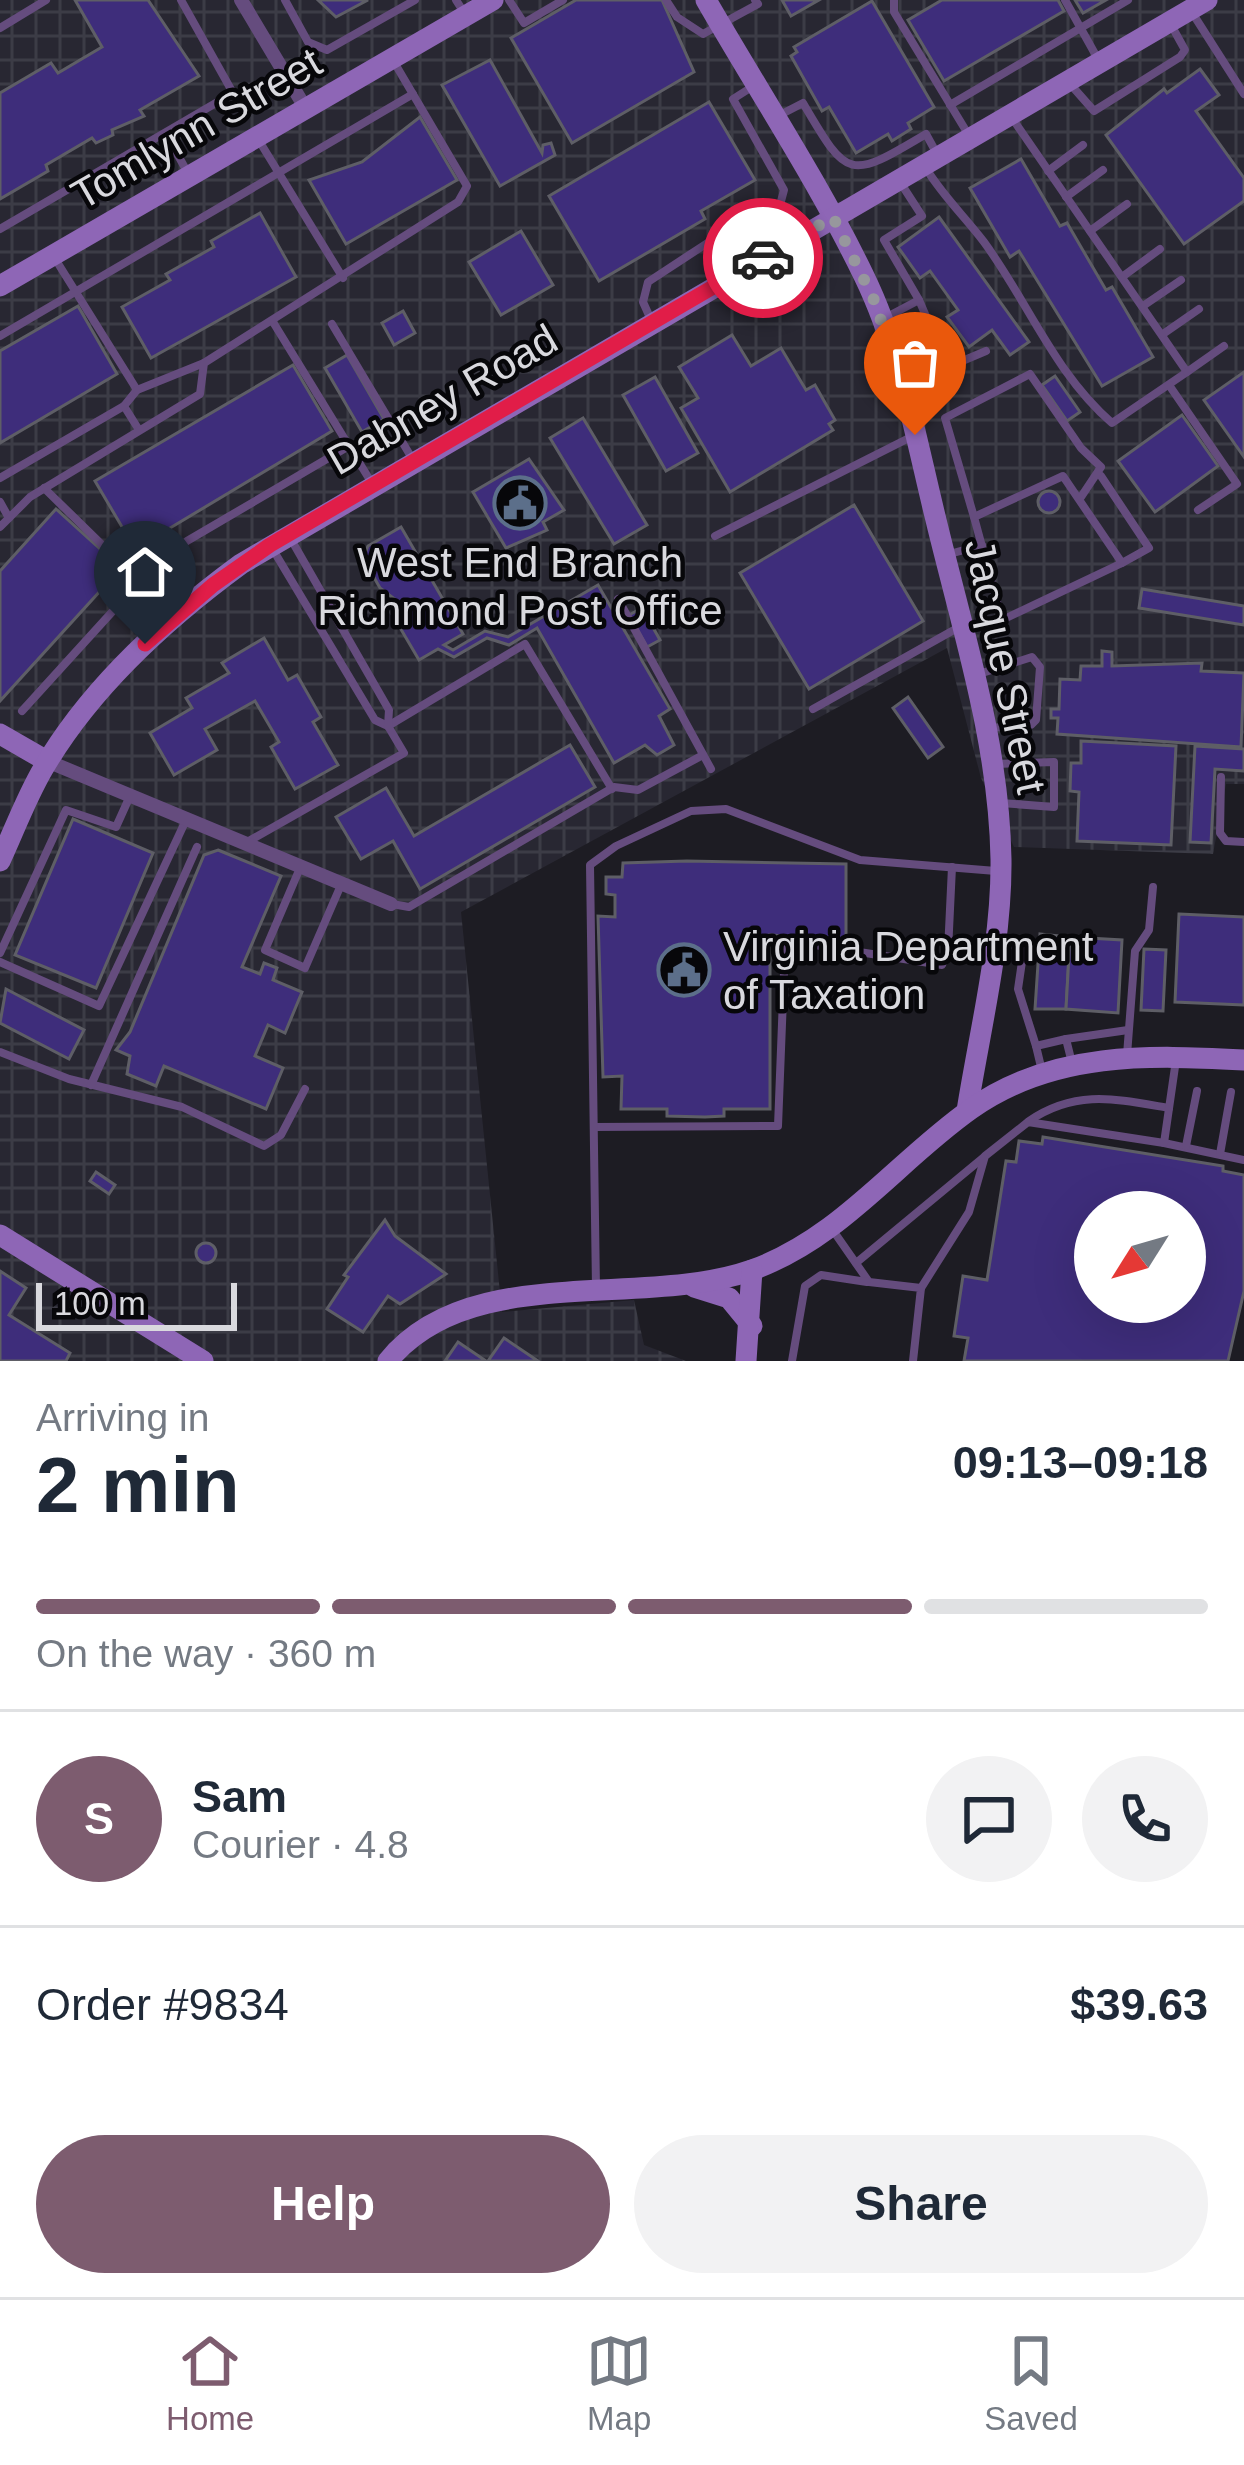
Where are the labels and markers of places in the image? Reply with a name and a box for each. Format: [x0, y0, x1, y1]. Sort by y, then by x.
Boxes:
pin [864, 312, 966, 435]
public building icon: West End Branch Richmond Post Office [492, 475, 548, 531]
pin [94, 521, 196, 644]
place label: West End Branch Richmond Post Office [317, 539, 723, 634]
place label: Virginia Department of Taxation [723, 923, 1094, 1018]
public building icon: Virginia Department of Taxation [656, 942, 712, 998]

